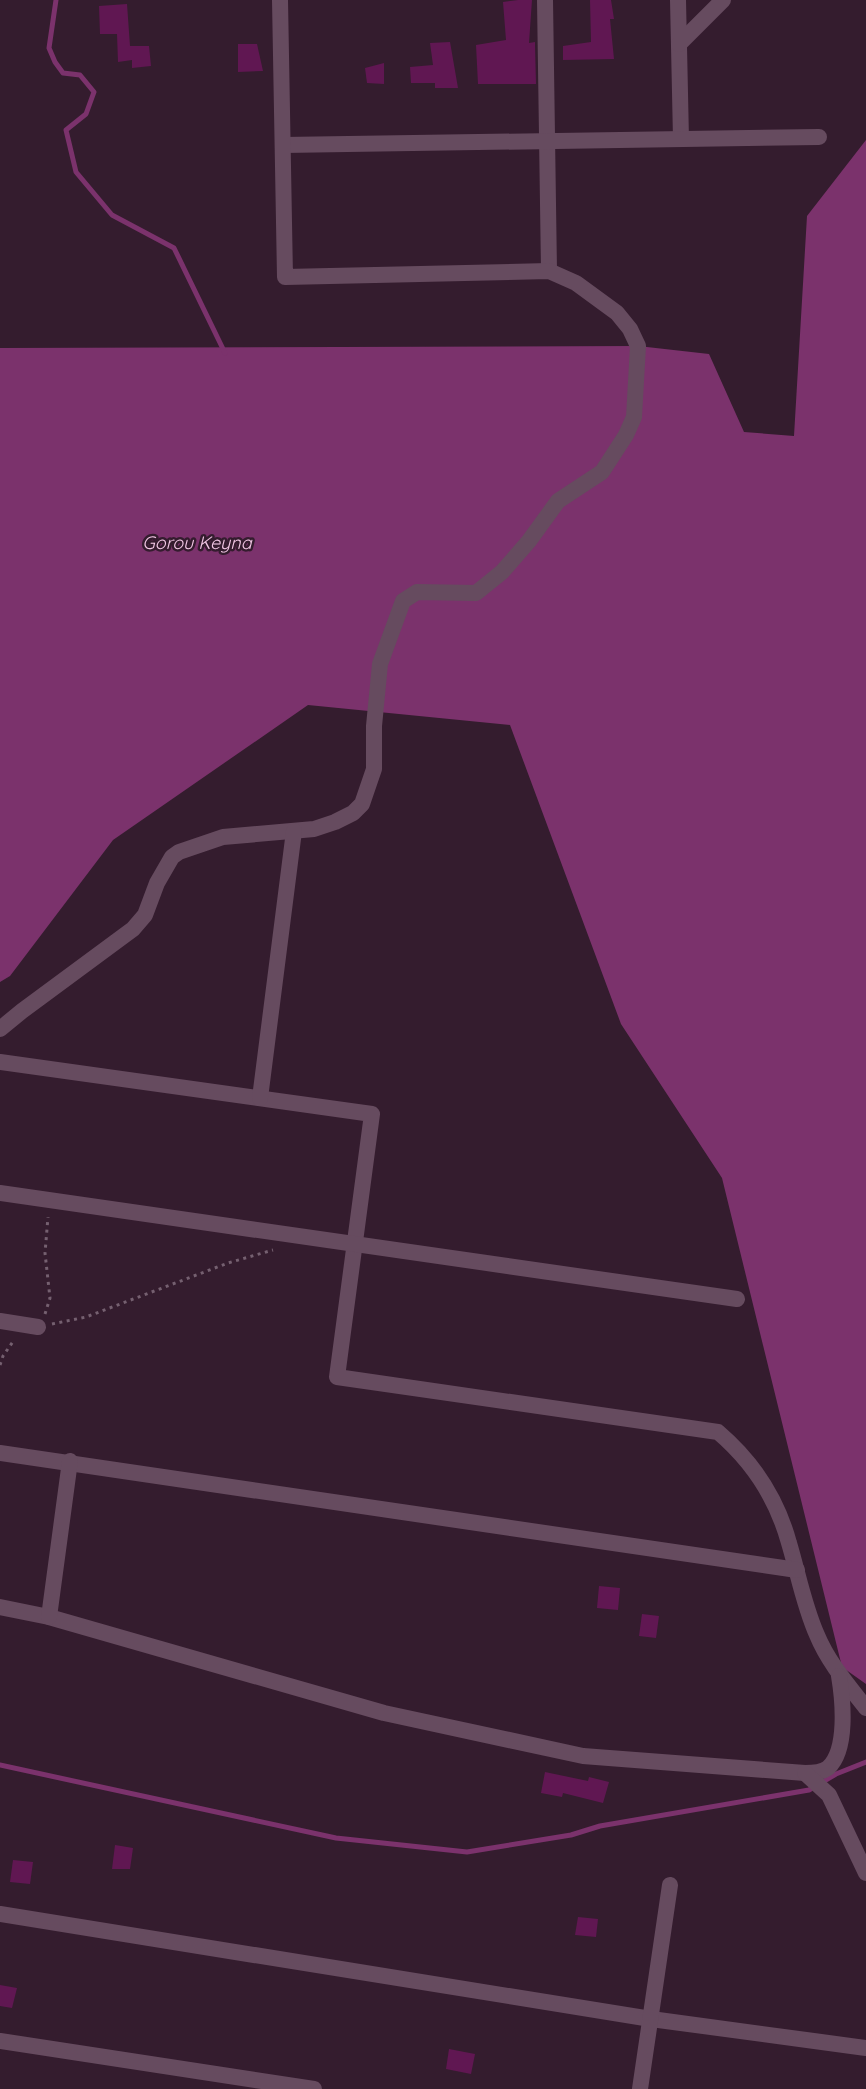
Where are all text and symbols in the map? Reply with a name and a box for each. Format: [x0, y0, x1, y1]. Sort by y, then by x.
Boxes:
water label: Gorou Keyna [142, 531, 253, 554]

